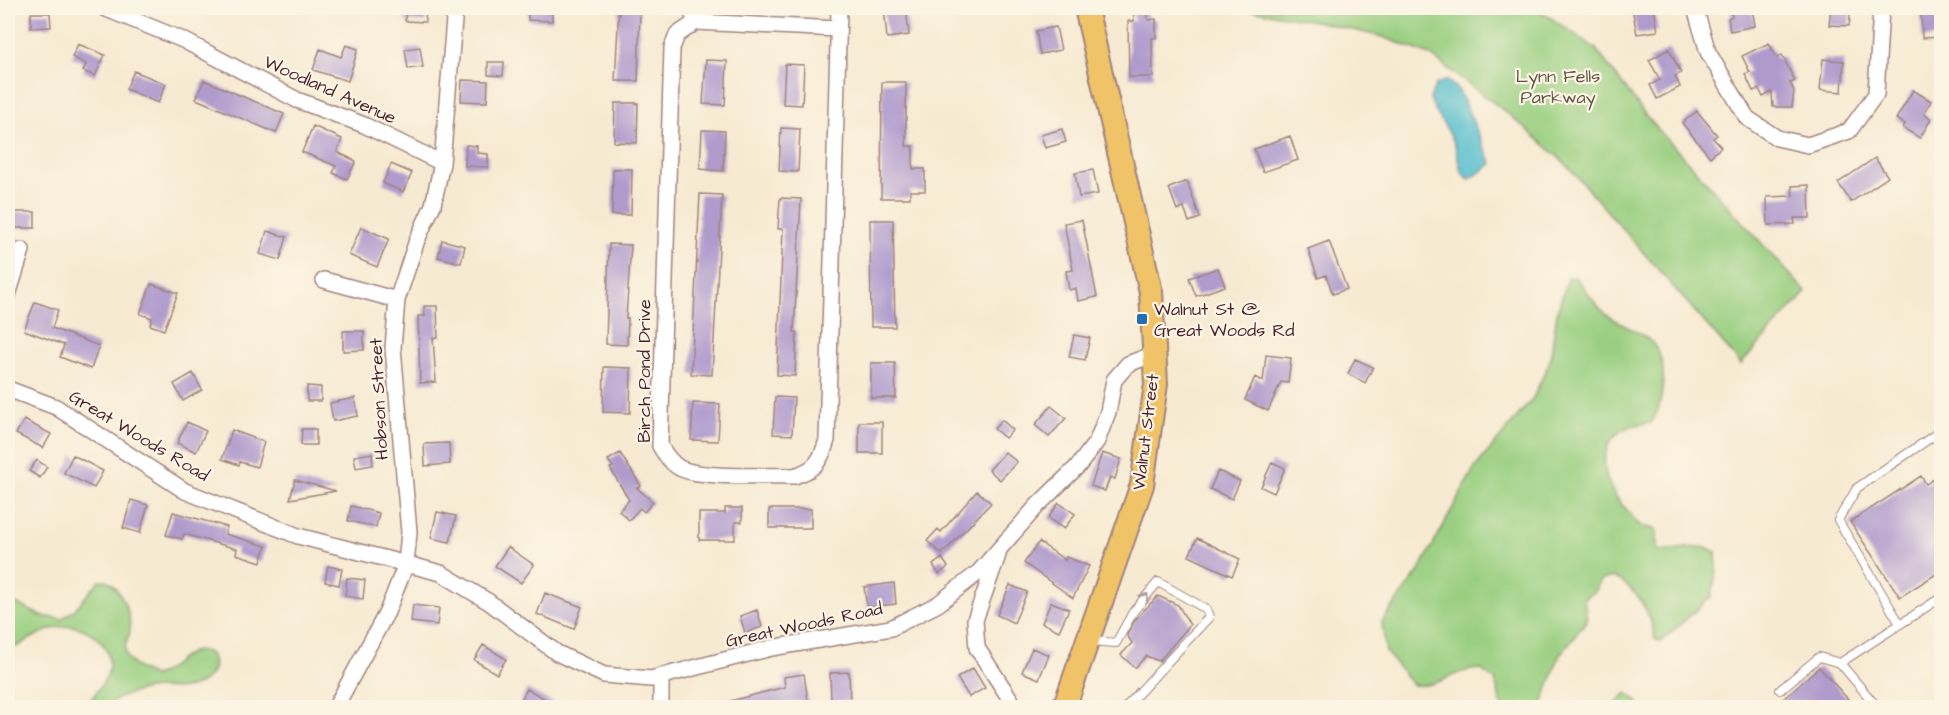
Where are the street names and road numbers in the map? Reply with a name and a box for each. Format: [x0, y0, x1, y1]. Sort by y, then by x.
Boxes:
street label: Woodland Avenue [260, 50, 400, 130]
street label: Birch Pond Drive [632, 299, 657, 443]
street label: Hobson Street [363, 337, 395, 461]
street label: Walnut Street [1126, 372, 1166, 492]
street label: Great Woods Road [64, 384, 214, 488]
street label: Great Woods Road [723, 596, 885, 654]

